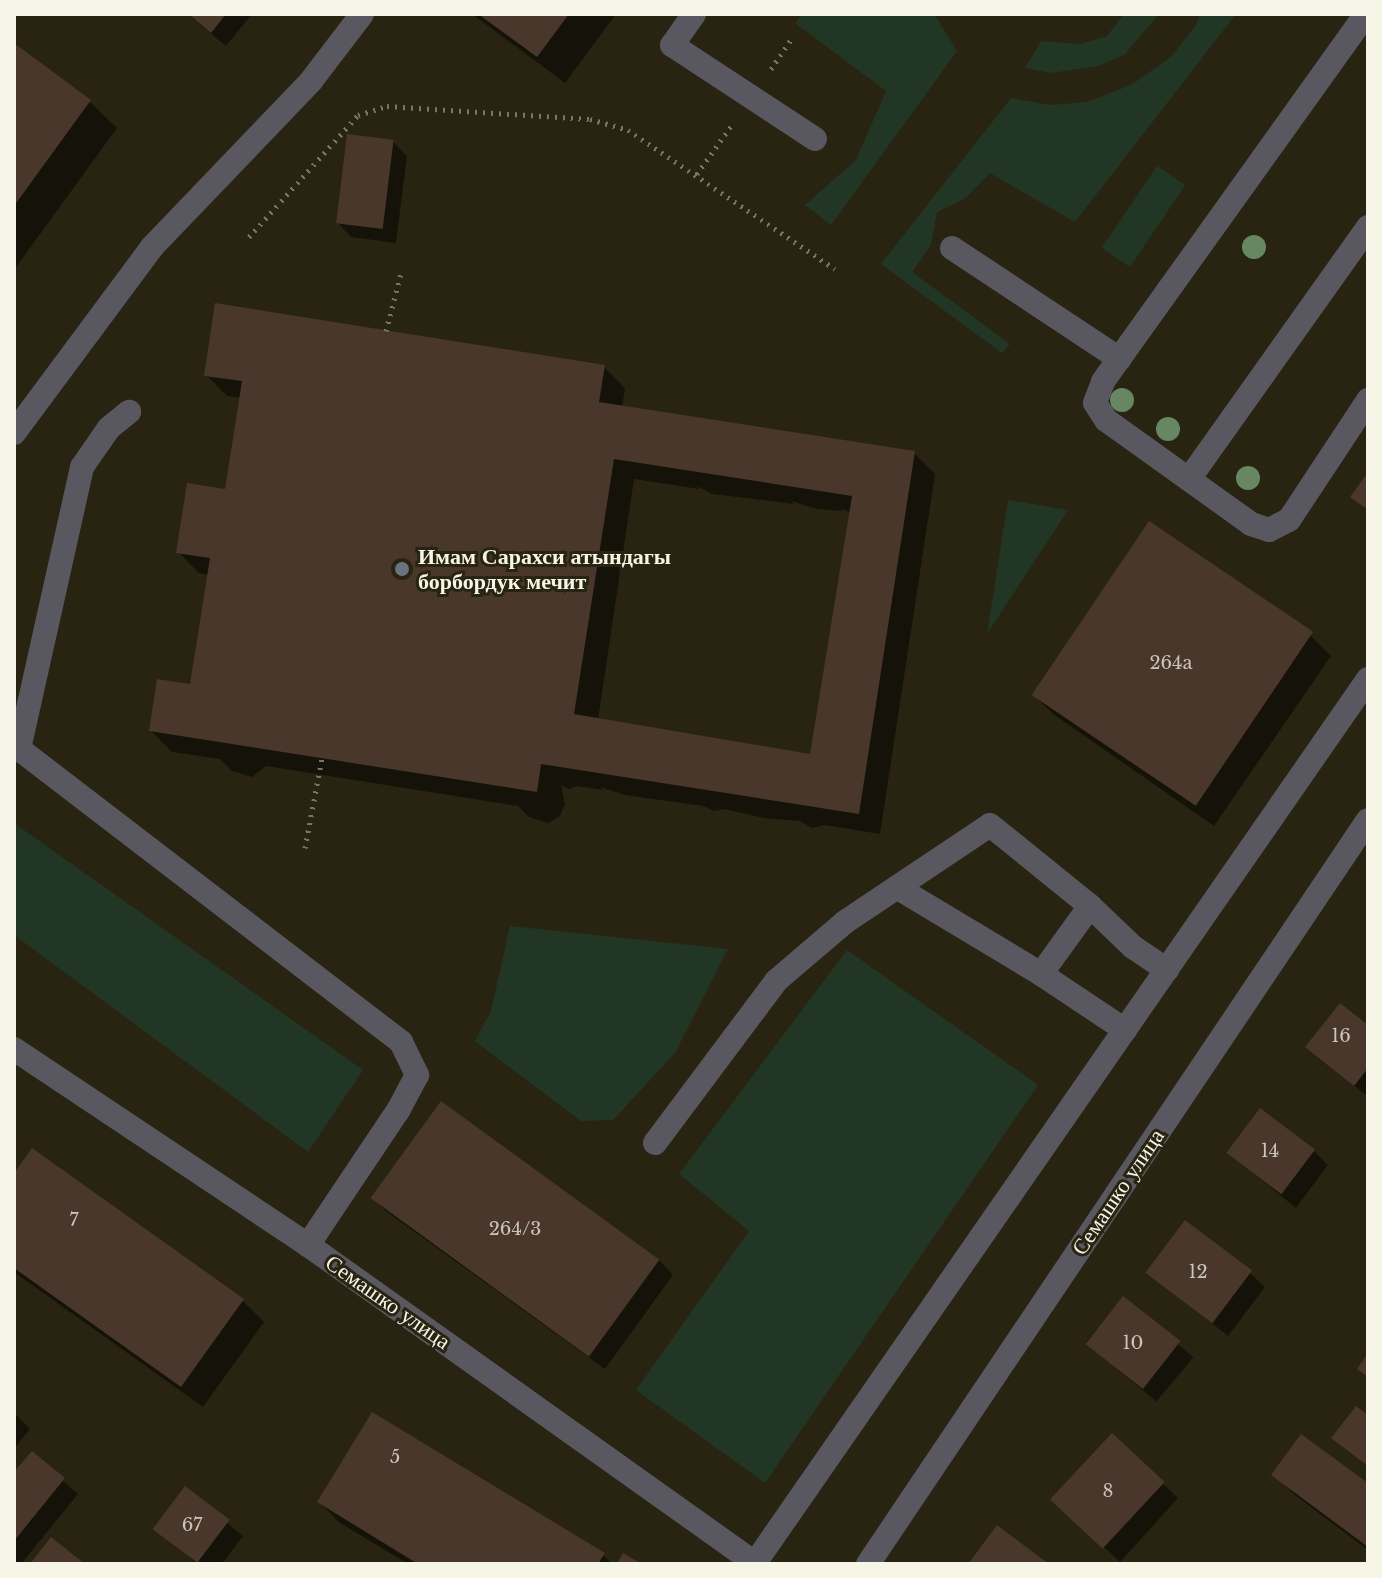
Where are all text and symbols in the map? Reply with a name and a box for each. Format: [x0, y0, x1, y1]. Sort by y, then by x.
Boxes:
place label: Имам Сарахси атындагы борбордук мечит [418, 543, 671, 594]
marker: Имам Сарахси атындагы борбордук мечит [393, 560, 411, 578]
house number: 264a [1149, 652, 1193, 674]
house number: 16 [1331, 1025, 1351, 1047]
street label: Семашко улица [1066, 1124, 1170, 1260]
house number: 14 [1261, 1140, 1279, 1162]
house number: 7 [69, 1209, 79, 1231]
house number: 264/3 [489, 1218, 541, 1240]
street label: Семашко улица [320, 1249, 456, 1355]
house number: 12 [1188, 1261, 1208, 1283]
house number: 10 [1123, 1332, 1143, 1354]
house number: 5 [390, 1446, 400, 1468]
house number: 8 [1103, 1480, 1113, 1502]
house number: 67 [182, 1514, 202, 1536]

